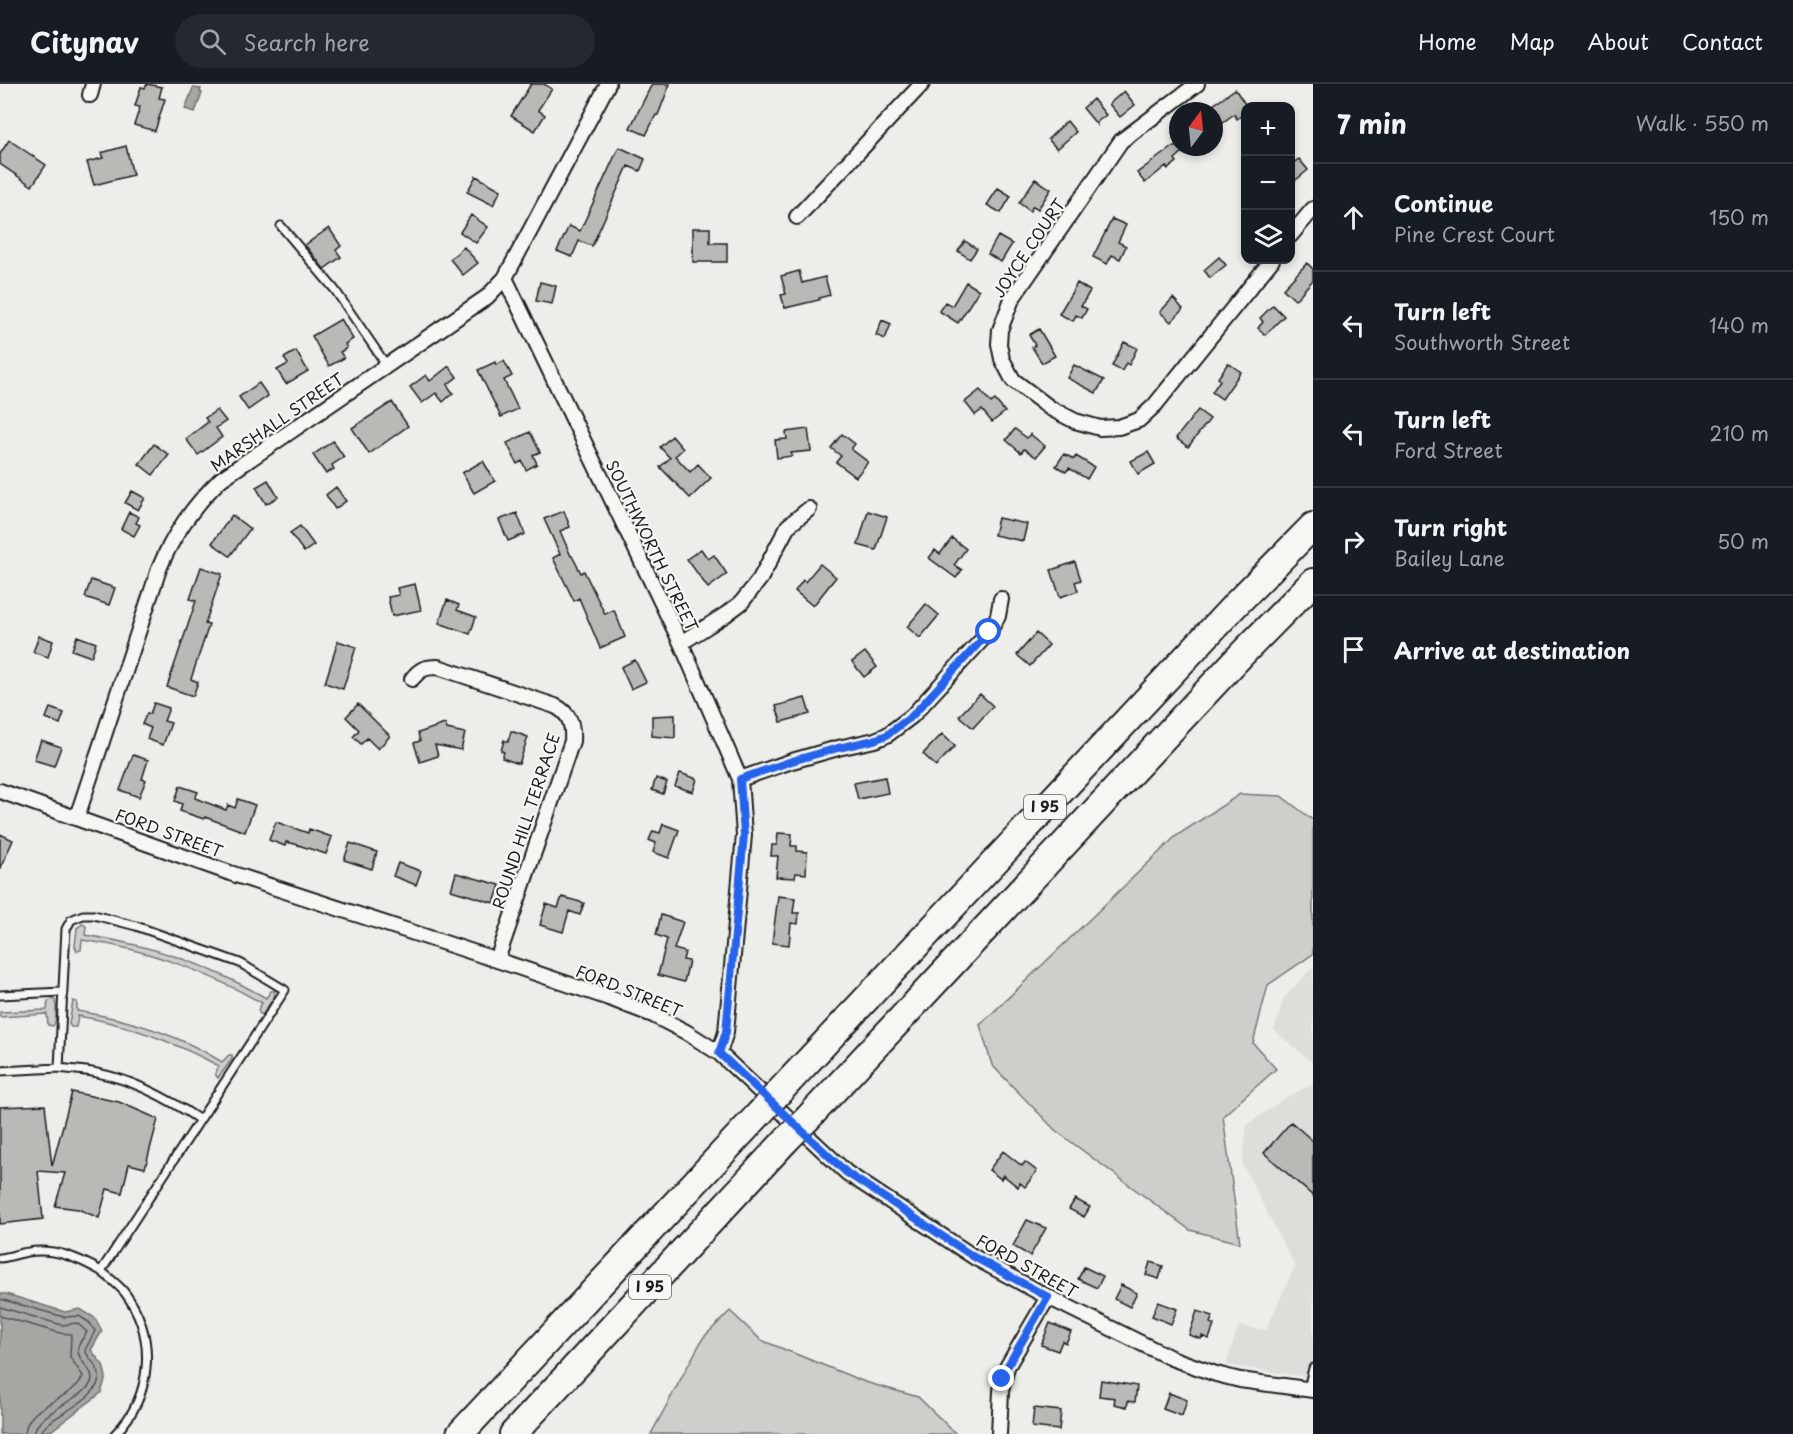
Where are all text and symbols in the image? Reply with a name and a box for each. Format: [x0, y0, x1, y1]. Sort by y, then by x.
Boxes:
search box [175, 14, 595, 68]
text: Citynav [30, 20, 139, 63]
icon: search [196, 25, 229, 58]
text: Search here [244, 25, 370, 58]
text: Home [1418, 25, 1477, 57]
text: Map [1510, 25, 1555, 57]
text: About [1588, 25, 1649, 57]
text: Contact [1682, 25, 1763, 57]
north arrow [1169, 102, 1223, 156]
map controls [1241, 102, 1295, 264]
button: + [1241, 102, 1295, 156]
text: 7 min [1337, 104, 1407, 143]
text: Walk · 550 m [1636, 108, 1769, 138]
button: − [1241, 156, 1295, 210]
text: Continue [1394, 186, 1493, 219]
street label: JOYCE COURT [986, 193, 1070, 302]
icon: ahead [1337, 201, 1370, 234]
text: 150 m [1709, 202, 1769, 232]
button: layers [1241, 210, 1295, 264]
text: Pine Crest Court [1394, 219, 1555, 249]
text: Turn left [1394, 294, 1491, 327]
icon: left [1337, 309, 1370, 342]
text: 140 m [1709, 310, 1769, 340]
text: Southworth Street [1394, 327, 1570, 357]
street label: MARSHALL STREET [205, 366, 348, 476]
text: Turn left [1394, 402, 1491, 435]
icon: left [1337, 417, 1370, 450]
text: 210 m [1710, 418, 1769, 448]
text: Ford Street [1394, 435, 1503, 465]
street label: SOUTHWORTH STREET [601, 456, 705, 635]
text: Turn right [1394, 510, 1507, 543]
icon: right [1337, 525, 1370, 558]
text: 50 m [1717, 526, 1769, 556]
text: Bailey Lane [1394, 543, 1505, 573]
route start [975, 618, 1001, 644]
icon: arrive [1337, 633, 1370, 666]
text: Arrive at destination [1394, 633, 1630, 666]
street label: ROUND HILL TERRACE [485, 730, 565, 912]
road number: I 95 [1024, 795, 1066, 819]
street label: FORD STREET [112, 802, 226, 863]
street label: FORD STREET [573, 958, 686, 1022]
street label: FORD STREET [972, 1227, 1083, 1303]
road number: I 95 [629, 1275, 671, 1299]
route end [988, 1365, 1014, 1391]

